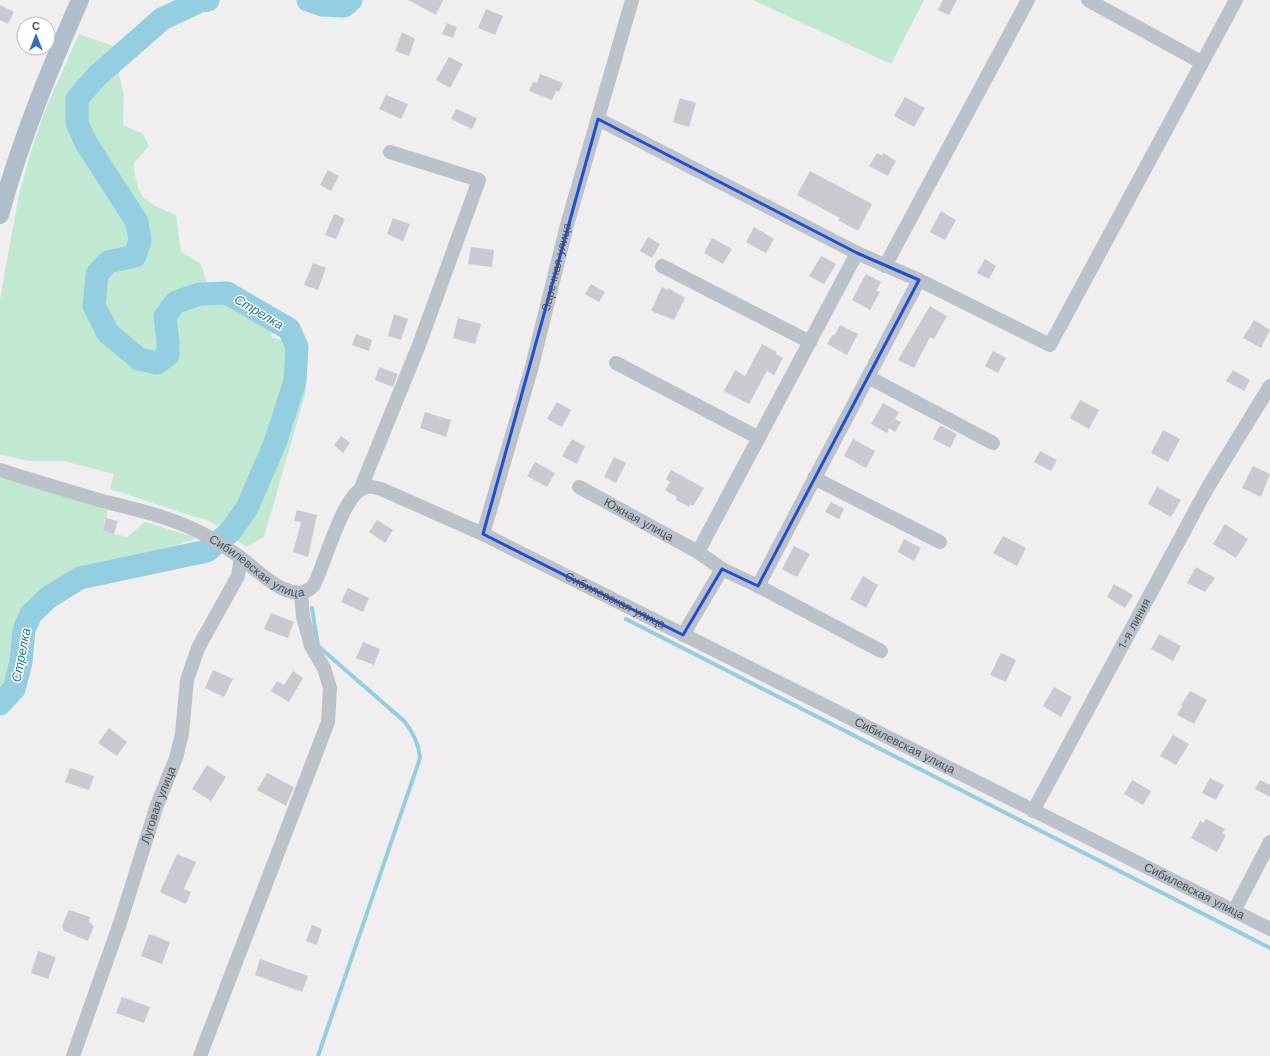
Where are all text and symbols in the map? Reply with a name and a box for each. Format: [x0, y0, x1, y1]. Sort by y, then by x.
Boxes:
north arrow [16, 16, 56, 56]
text: С [32, 20, 40, 33]
street label: Заречная улица [539, 221, 574, 312]
water label: Стрелка [232, 291, 286, 333]
street label: Южная улица [601, 495, 676, 544]
street label: Сибилевская улица [207, 532, 306, 600]
street label: Сибилевская улица [563, 569, 668, 632]
street label: 1-я линия [1115, 596, 1153, 651]
water label: Стрелка [8, 627, 34, 683]
street label: Сибилевская улица [852, 715, 958, 777]
street label: Луговая улица [138, 764, 179, 846]
street label: Сибилевская улица [1142, 860, 1247, 922]

